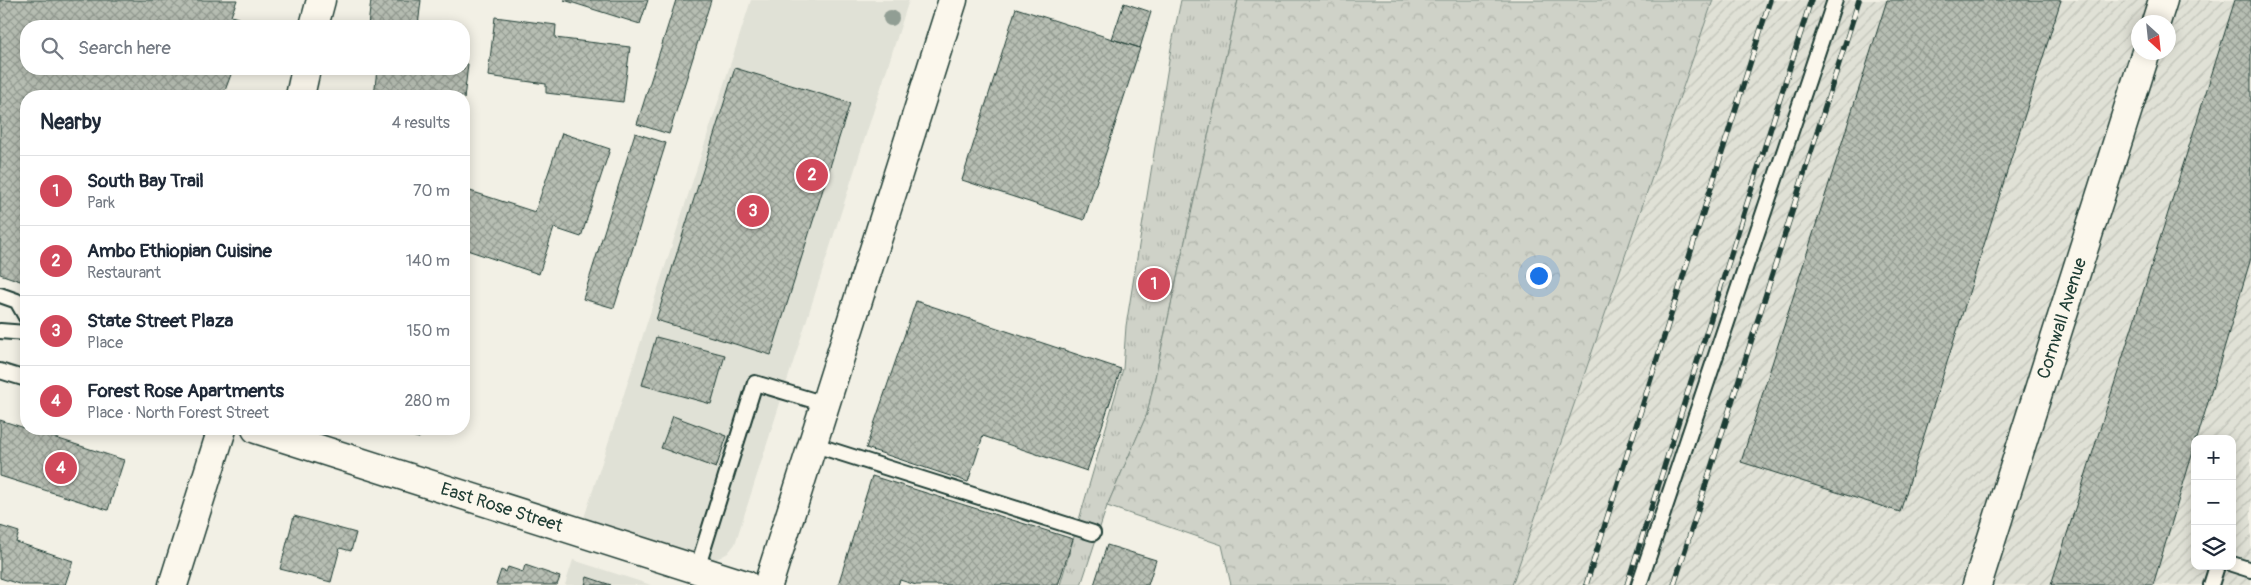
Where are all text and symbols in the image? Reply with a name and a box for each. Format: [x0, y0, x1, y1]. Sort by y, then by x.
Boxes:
north arrow [2131, 15, 2176, 60]
search box [20, 20, 470, 75]
icon: search [38, 34, 66, 62]
text: Search here [78, 36, 171, 60]
text: Nearby [40, 109, 101, 136]
text: 4 results [392, 113, 450, 133]
pin: 2 [796, 156, 828, 194]
text: South Bay Trail [87, 169, 204, 193]
text: 1 [53, 181, 59, 201]
text: 70 m [413, 181, 450, 201]
pin: 3 [737, 192, 769, 230]
text: Park [87, 193, 115, 213]
text: Ambo Ethiopian Cuisine [87, 239, 272, 263]
text: 2 [52, 251, 60, 271]
text: 140 m [406, 251, 450, 271]
street label: Cornwall Avenue [2032, 255, 2092, 382]
text: Restaurant [87, 263, 161, 283]
your location [1526, 263, 1552, 289]
pin: 1 [1138, 265, 1170, 303]
text: State Street Plaza [87, 309, 233, 333]
text: 3 [52, 321, 60, 341]
text: 150 m [406, 321, 450, 341]
text: Place [87, 333, 123, 353]
text: Forest Rose Apartments [87, 379, 284, 403]
text: 4 [51, 391, 61, 411]
text: 280 m [404, 391, 450, 411]
text: Place · North Forest Street [87, 403, 269, 423]
map controls [2191, 435, 2236, 570]
button: + [2191, 435, 2236, 480]
pin: 4 [45, 449, 77, 487]
street label: East Rose Street [438, 478, 566, 538]
button: − [2191, 480, 2236, 525]
button: layers [2191, 525, 2236, 570]

